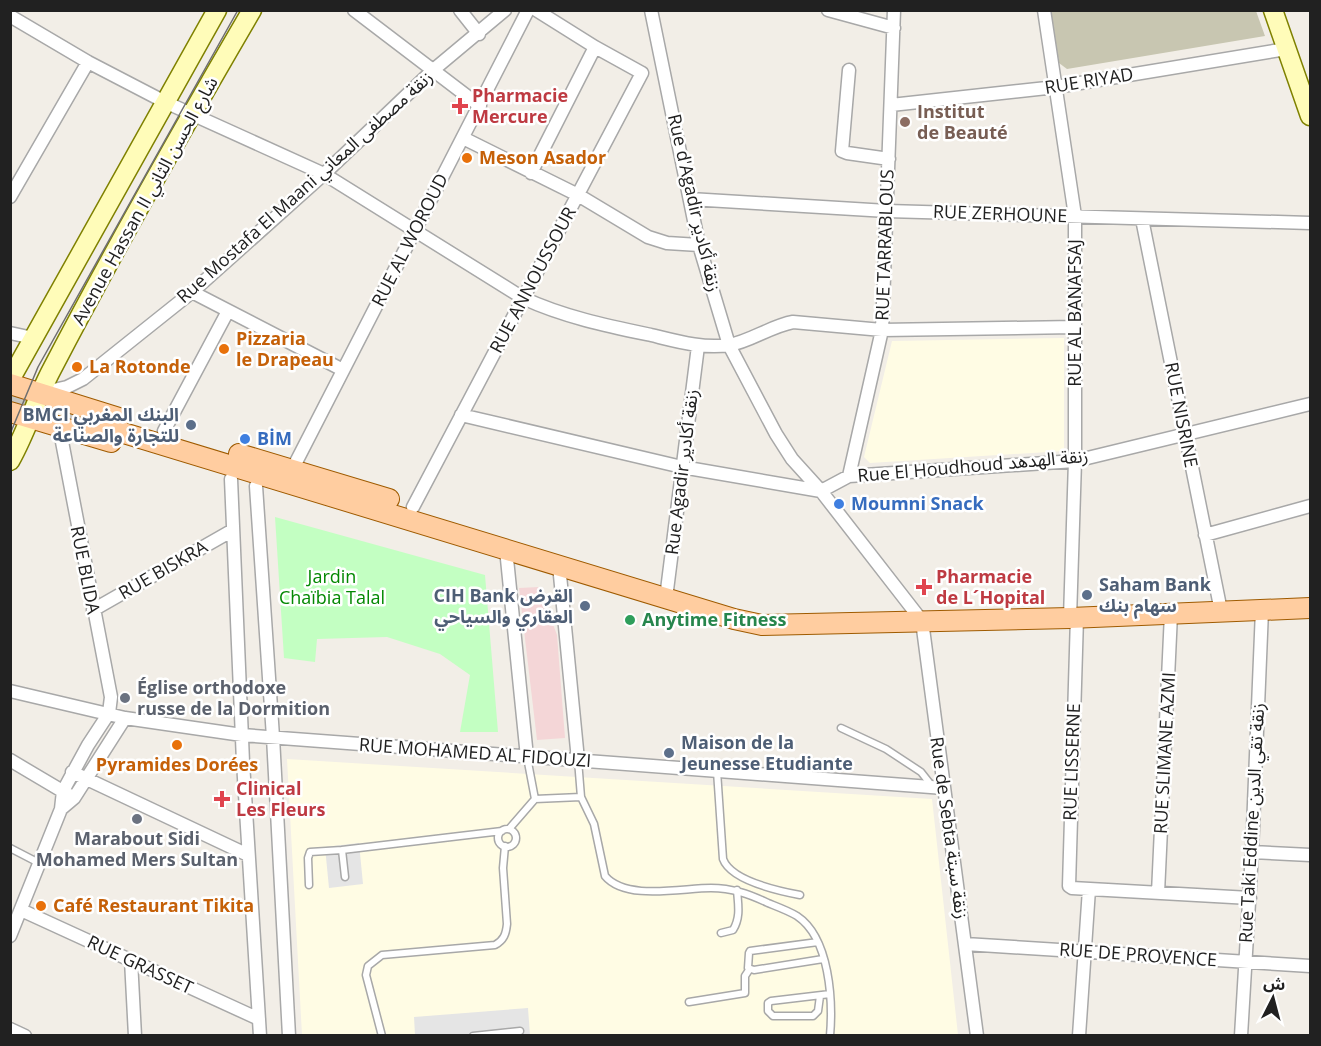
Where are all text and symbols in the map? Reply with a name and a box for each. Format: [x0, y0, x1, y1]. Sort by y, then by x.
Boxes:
street label: RUE RIYAD [1043, 61, 1135, 99]
street label: Rue Mostafa El Maani زنقة مصطفى المعاني [171, 65, 439, 309]
street label: Avenue Hassan II شارع الحسن الثاني [66, 72, 225, 330]
place label: Pharmacie Mercure [472, 83, 568, 128]
marker: Pharmacie Mercure [453, 99, 467, 113]
place label: Institut de Beauté [917, 99, 1008, 144]
street label: Rue d'Agadir زنقة أكادير [663, 111, 727, 294]
marker: Institut de Beauté [898, 115, 912, 129]
place label: Meson Asador [479, 145, 606, 169]
marker: Meson Asador [460, 151, 474, 165]
street label: RUE AL WOROUD [365, 169, 453, 310]
street label: RUE TARRABLOUS [869, 169, 899, 321]
street label: RUE ZERHOUNE [933, 199, 1068, 227]
street label: RUE ANNOUSSOUR [483, 202, 581, 357]
street label: RUE AL BANAFSAJ [1062, 239, 1086, 387]
place label: Pizzaria le Drapeau [236, 326, 334, 371]
marker: Pizzaria le Drapeau [217, 342, 231, 356]
place label: La Rotonde [89, 354, 191, 378]
marker: La Rotonde [70, 360, 84, 374]
street label: RUE NISRINE [1160, 360, 1204, 470]
street label: Rue Agadir زنقة أكادير [659, 388, 703, 556]
place label: BMCI البنك المغربي للتجارة والصناعة [22, 402, 179, 447]
marker: BMCI البنك المغربي للتجارة والصناعة [184, 418, 198, 432]
place label: BİM [257, 426, 292, 450]
marker: BİM [238, 432, 252, 446]
street label: Rue El Houdhoud زنقة الهدهد [856, 443, 1089, 487]
place label: Moumni Snack [851, 491, 984, 515]
marker: Moumni Snack [832, 497, 846, 511]
street label: RUE BLIDA [66, 524, 106, 617]
street label: RUE BISKRA [114, 534, 212, 604]
park label: Jardin Chaïbia Talal [279, 564, 385, 609]
place label: Pharmacie de L´Hopital [936, 564, 1045, 609]
place label: Saham Bank سهام بنك [1099, 572, 1212, 619]
marker: Pharmacie de L´Hopital [917, 580, 931, 594]
place label: CIH Bank القرض العقاري والسياحي [434, 583, 573, 631]
marker: Saham Bank سهام بنك [1080, 588, 1094, 602]
marker: CIH Bank القرض العقاري والسياحي [578, 599, 592, 613]
place label: Anytime Fitness [642, 607, 786, 631]
marker: Anytime Fitness [623, 613, 637, 627]
street label: RUE SLIMANE AZMI [1148, 671, 1180, 834]
place label: Église orthodoxe russe de la Dormition [137, 675, 330, 720]
marker: Église orthodoxe russe de la Dormition [118, 691, 132, 705]
street label: Rue Taki Eddine زنقة تقي الدين [1233, 702, 1271, 944]
street label: RUE LISSERNE [1057, 703, 1085, 821]
place label: Maison de la Jeunesse Etudiante [679, 730, 853, 775]
street label: RUE MOHAMED AL FIDOUZI [358, 732, 592, 772]
street label: Rue de Sebta زنقة سبتة [925, 735, 975, 921]
marker: Pyramides Dorées [170, 738, 184, 752]
marker: Maison de la Jeunesse Etudiante [662, 746, 676, 760]
place label: Pyramides Dorées [96, 752, 258, 776]
place label: Clinical Les Fleurs [236, 776, 325, 821]
marker: Clinical Les Fleurs [213, 790, 231, 808]
marker: Marabout Sidi Mohamed Mers Sultan [130, 812, 144, 826]
place label: Marabout Sidi Mohamed Mers Sultan [36, 826, 238, 871]
place label: Café Restaurant Tikita [53, 893, 254, 917]
marker: Café Restaurant Tikita [34, 899, 48, 913]
street label: RUE GRASSET [84, 929, 197, 999]
street label: RUE DE PROVENCE [1058, 937, 1218, 971]
north arrow [1243, 968, 1303, 1028]
text: ش [1263, 971, 1287, 995]

